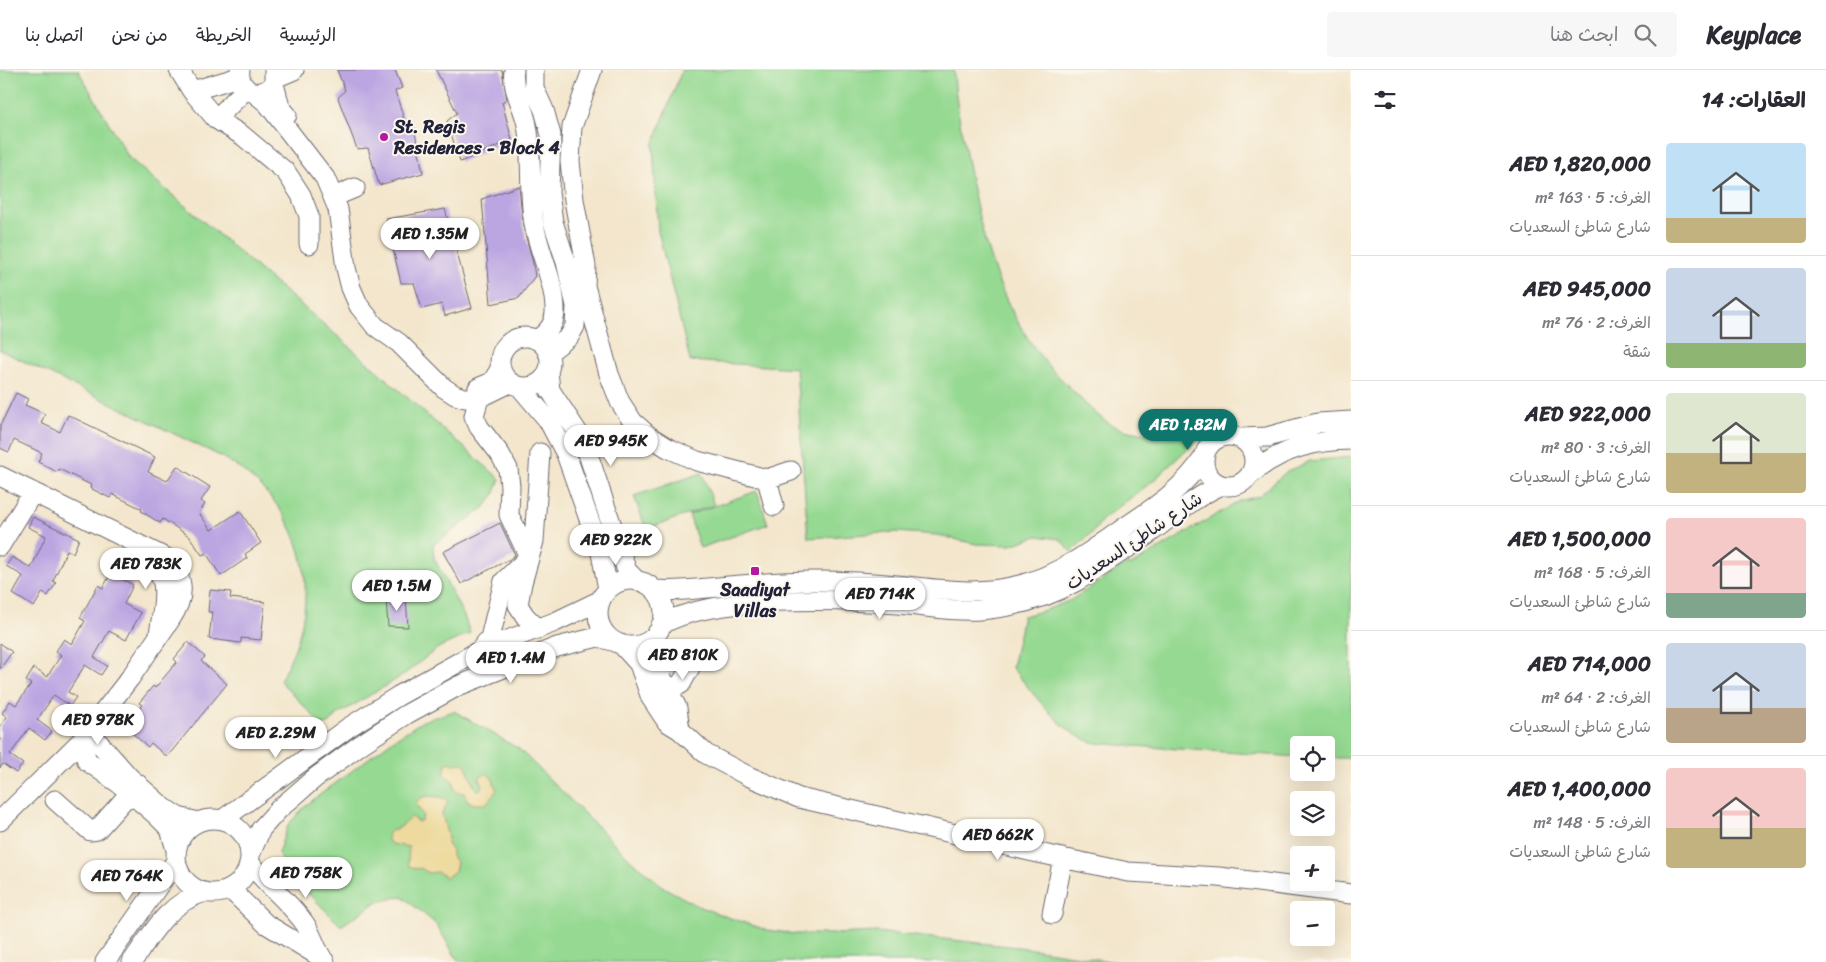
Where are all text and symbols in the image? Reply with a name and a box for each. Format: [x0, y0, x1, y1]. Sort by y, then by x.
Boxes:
search box [1327, 12, 1677, 57]
text: Keyplace [1707, 14, 1801, 56]
text: ابحث هنا [1550, 18, 1619, 51]
text: اتصل بنا [25, 19, 84, 51]
text: من نحن [112, 19, 168, 51]
text: الخريطة [196, 19, 252, 51]
text: الرئيسية [280, 19, 336, 51]
icon: search [1631, 21, 1659, 49]
text: العقارات: 14 [1702, 81, 1806, 119]
icon: filters [1371, 86, 1399, 114]
place label: St. Regis Residences - Block 4 [393, 111, 560, 164]
marker: St. Regis Residences - Block 4 [378, 131, 390, 143]
text: AED 1,820,000 [1509, 145, 1651, 183]
icon: home [1706, 163, 1766, 223]
text: الغرف: 5 · 163 m² [1535, 183, 1651, 212]
text: شارع شاطئ السعديات [1509, 212, 1651, 241]
pin: AED 1.35M [373, 218, 487, 260]
text: AED 1.35M [391, 219, 469, 248]
text: AED 945,000 [1523, 270, 1651, 308]
icon: home [1706, 288, 1766, 348]
text: الغرف: 2 · 76 m² [1542, 308, 1651, 337]
text: شقة [1623, 337, 1651, 366]
text: AED 922,000 [1525, 395, 1651, 433]
pin: AED 1.82M [1131, 408, 1245, 451]
text: AED 1.82M [1149, 410, 1227, 439]
icon: home [1706, 413, 1766, 473]
pin: AED 945K [559, 424, 663, 467]
text: AED 945K [575, 426, 647, 455]
text: الغرف: 3 · 80 m² [1541, 433, 1651, 462]
text: شارع شاطئ السعديات [1509, 462, 1651, 491]
street label: شارع شاطئ السعديات [1059, 483, 1209, 599]
text: AED 1,500,000 [1508, 520, 1651, 558]
pin: AED 922K [564, 524, 668, 566]
text: AED 922K [580, 525, 652, 554]
icon: home [1706, 538, 1766, 598]
pin: AED 783K [94, 548, 198, 590]
text: AED 783K [111, 549, 181, 578]
text: الغرف: 5 · 168 m² [1534, 558, 1651, 587]
marker: Saadiyat Villas [749, 565, 761, 577]
pin: AED 1.5M [345, 570, 449, 612]
text: AED 1.5M [363, 571, 431, 600]
place label: Saadiyat Villas [719, 574, 791, 627]
pin: AED 714K [828, 578, 932, 620]
text: AED 714K [846, 579, 914, 608]
text: شارع شاطئ السعديات [1509, 587, 1651, 616]
pin: AED 810K [631, 638, 735, 681]
text: AED 810K [648, 640, 718, 669]
pin: AED 1.4M [459, 642, 563, 684]
text: AED 1.4M [477, 643, 545, 672]
text: AED 714,000 [1528, 645, 1651, 683]
icon: home [1706, 663, 1766, 723]
text: الغرف: 2 · 64 m² [1541, 683, 1651, 712]
pin: AED 978K [46, 704, 150, 746]
text: AED 978K [62, 705, 134, 734]
text: شارع شاطئ السعديات [1509, 712, 1651, 741]
pin: AED 2.29M [219, 716, 333, 759]
text: AED 2.29M [236, 718, 316, 747]
map controls [1290, 736, 1335, 946]
button: locate [1290, 736, 1335, 781]
text: AED 1,400,000 [1508, 770, 1651, 808]
icon: home [1706, 788, 1766, 848]
button: layers [1290, 791, 1335, 836]
text: الغرف: 5 · 148 m² [1533, 808, 1651, 837]
pin: AED 662K [946, 818, 1050, 861]
text: AED 662K [963, 820, 1033, 849]
text: شارع شاطئ السعديات [1509, 837, 1651, 866]
button: + [1290, 846, 1335, 891]
pin: AED 758K [254, 856, 358, 899]
text: AED 758K [270, 858, 342, 887]
pin: AED 764K [75, 860, 179, 902]
text: AED 764K [91, 861, 163, 890]
button: − [1290, 901, 1335, 946]

